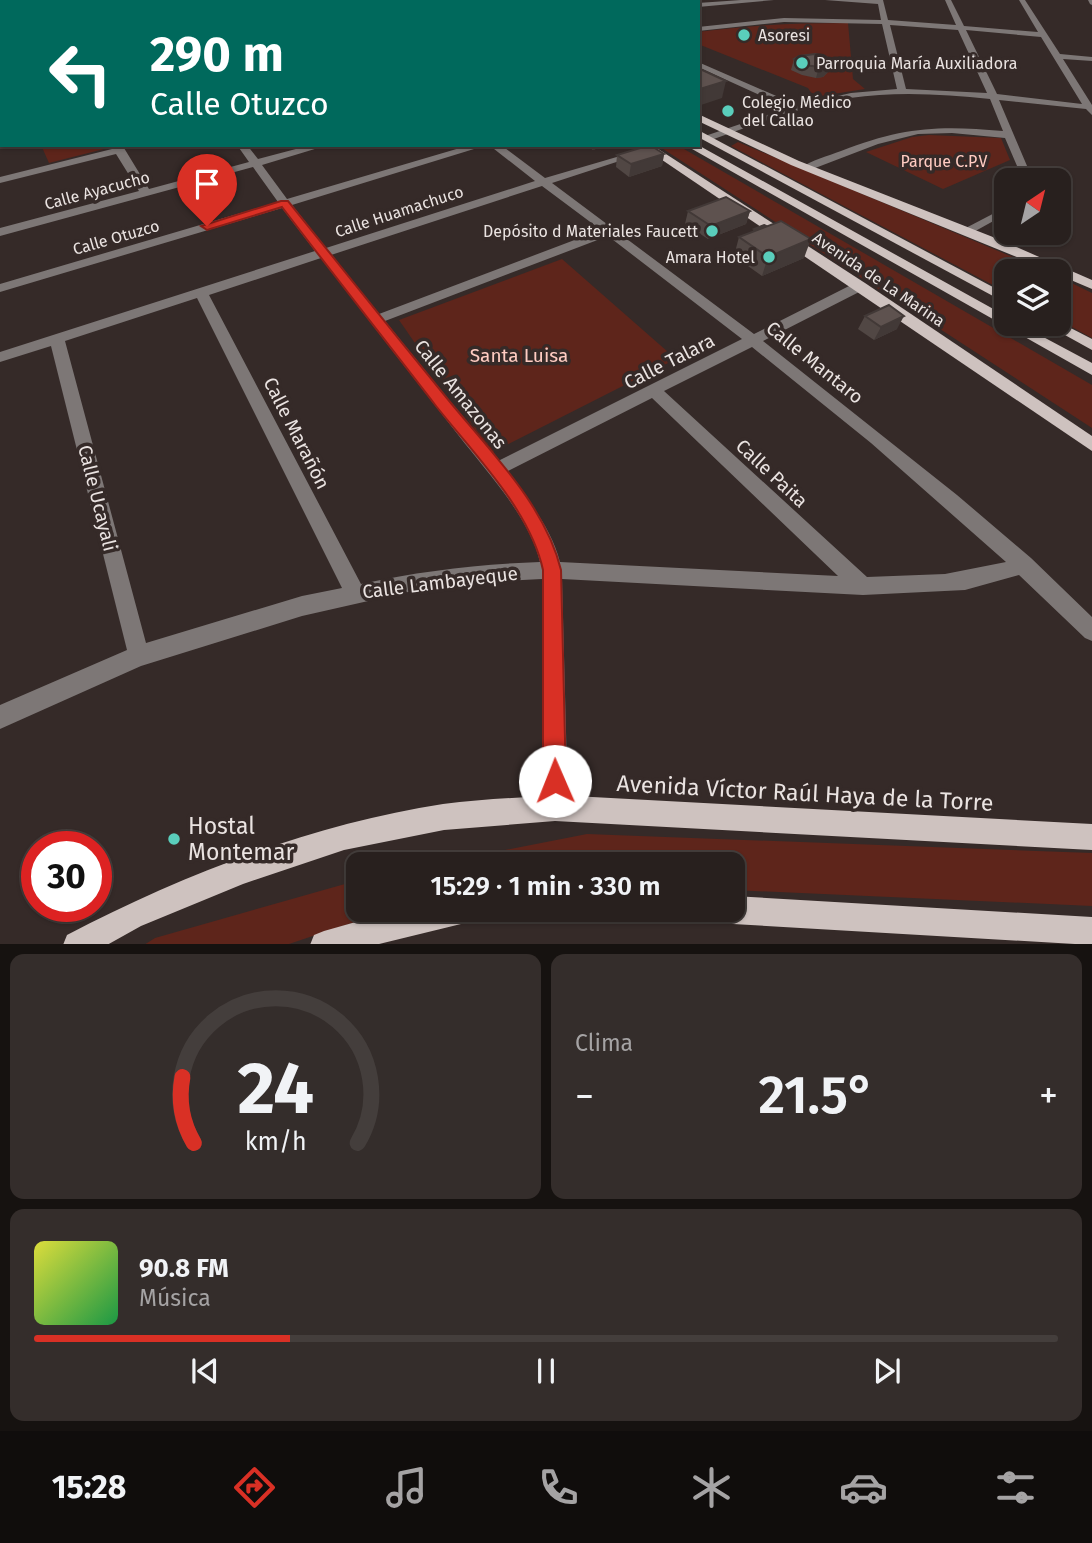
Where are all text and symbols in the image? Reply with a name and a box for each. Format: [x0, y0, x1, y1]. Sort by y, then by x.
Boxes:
text: 290 m [150, 25, 284, 84]
place label: Asoresi [758, 26, 810, 45]
marker: Asoresi [736, 27, 752, 43]
icon: left [35, 28, 126, 119]
place label: Parroquia María Auxiliadora [816, 54, 1017, 73]
marker: Parroquia María Auxiliadora [794, 55, 810, 71]
text: Calle Otuzco [150, 85, 329, 123]
place label: Colegio Médico del Callao [742, 93, 852, 130]
marker: Colegio Médico del Callao [720, 103, 736, 119]
park label: Parque C.P.V [901, 152, 987, 171]
pin [177, 154, 237, 226]
icon: arrive [188, 165, 226, 203]
street label: Calle Ayacucho [42, 167, 152, 214]
north arrow [994, 168, 1071, 245]
map controls [994, 168, 1071, 336]
street label: Calle Huamachuco [333, 182, 466, 241]
street label: Calle Otuzco [71, 216, 162, 259]
place label: Depósito d Materiales Faucett [483, 222, 698, 241]
marker: Depósito d Materiales Faucett [704, 223, 720, 239]
street label: Avenida de La Marina [809, 228, 948, 331]
place label: Amara Hotel [666, 248, 755, 267]
marker: Amara Hotel [761, 249, 777, 265]
button: layers [994, 259, 1071, 336]
street label: Calle Mantaro [762, 316, 868, 409]
street label: Calle Talara [620, 329, 718, 394]
street label: Calle Amazonas [410, 335, 512, 454]
park label: Santa Luisa [470, 344, 568, 367]
street label: Calle Marañón [258, 373, 335, 493]
street label: Calle Paita [731, 434, 812, 512]
street label: Calle Ucayali [73, 443, 122, 554]
street label: Calle Lambayeque [361, 562, 519, 603]
position arrow [518, 744, 592, 818]
street label: Avenida Víctor Raúl Haya de la Torre [616, 769, 994, 817]
place label: Hostal Montemar [188, 812, 295, 866]
speed limit sign: 30 [21, 831, 112, 922]
marker: Hostal Montemar [166, 831, 182, 847]
text: 15:29 · 1 min · 330 m [431, 871, 660, 902]
text: Clima [575, 1029, 633, 1057]
text: 24 [237, 1045, 314, 1132]
text: 21.5° [758, 1064, 875, 1127]
text: − [575, 1073, 594, 1119]
text: + [1039, 1073, 1058, 1119]
text: km/h [245, 1126, 306, 1156]
text: 90.8 FM [139, 1253, 229, 1284]
text: Música [139, 1284, 211, 1312]
icon: previous [186, 1352, 224, 1390]
icon: pause [527, 1352, 565, 1390]
icon: next [868, 1352, 906, 1390]
icon: directions [230, 1463, 279, 1512]
icon: music [382, 1463, 431, 1512]
icon: phone [534, 1463, 583, 1512]
icon: climate [687, 1463, 736, 1512]
icon: car [839, 1463, 888, 1512]
icon: filters [991, 1463, 1040, 1512]
text: 15:28 [52, 1468, 126, 1506]

